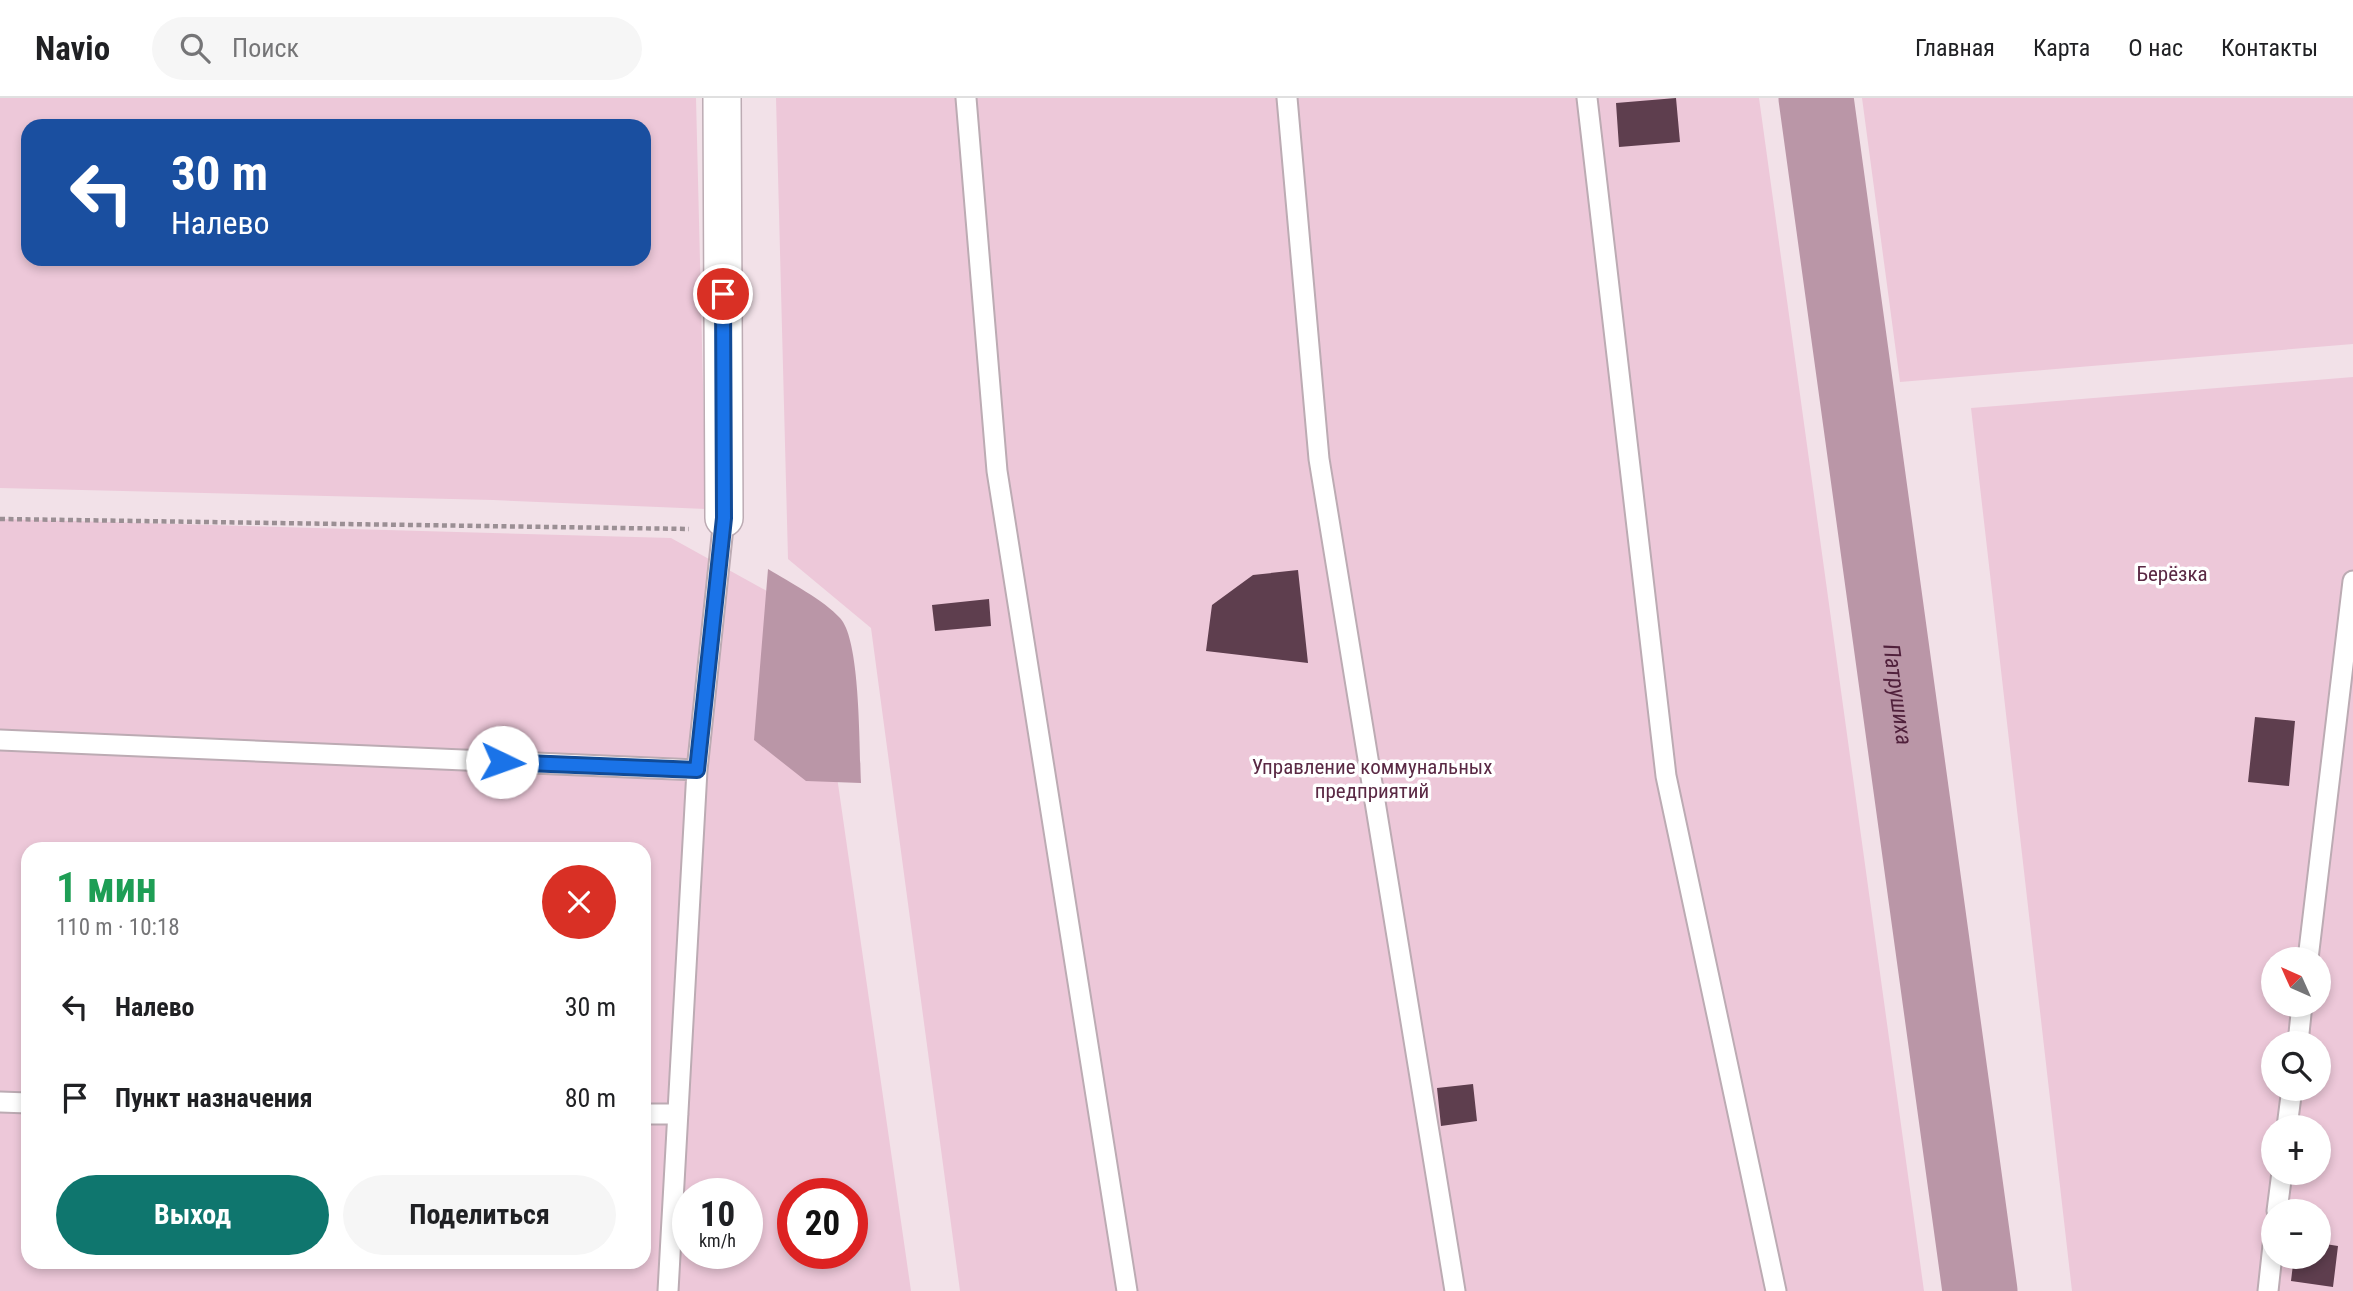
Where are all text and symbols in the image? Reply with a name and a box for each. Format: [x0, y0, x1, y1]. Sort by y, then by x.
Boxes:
search box [152, 17, 642, 80]
text: Navio [35, 29, 110, 68]
icon: search [176, 29, 214, 67]
text: Поиск [232, 33, 299, 63]
text: Главная [1915, 34, 1995, 62]
text: Карта [2033, 34, 2090, 62]
text: О нас [2128, 34, 2183, 62]
text: Контакты [2221, 34, 2318, 62]
text: 30 m [171, 145, 268, 202]
icon: left [56, 147, 147, 238]
text: Налево [171, 204, 270, 242]
pin [693, 264, 753, 324]
icon: arrive [704, 275, 742, 313]
park label: Берёзка [2136, 562, 2208, 586]
water label: Патрушиха [1877, 642, 1918, 747]
position arrow [465, 725, 539, 799]
park label: Управление коммунальных предприятий [1252, 755, 1492, 803]
text: 1 мин [56, 863, 157, 912]
button: close [542, 865, 616, 939]
text: 110 m · 10:18 [56, 914, 180, 941]
north arrow [2261, 947, 2331, 1017]
map controls [2261, 947, 2331, 1269]
icon: left [56, 988, 94, 1026]
text: Налево [115, 992, 195, 1022]
text: 30 m [565, 992, 616, 1022]
button: search [2261, 1031, 2331, 1101]
icon: arrive [56, 1079, 94, 1117]
text: Пункт назначения [115, 1083, 313, 1113]
text: 80 m [565, 1083, 616, 1113]
button: + [2261, 1115, 2331, 1185]
button: Выход [56, 1175, 329, 1255]
button: Поделиться [343, 1175, 616, 1255]
speed limit sign: 20 [777, 1178, 868, 1269]
text: 10 [700, 1194, 735, 1235]
button: − [2261, 1199, 2331, 1269]
text: km/h [699, 1230, 736, 1251]

